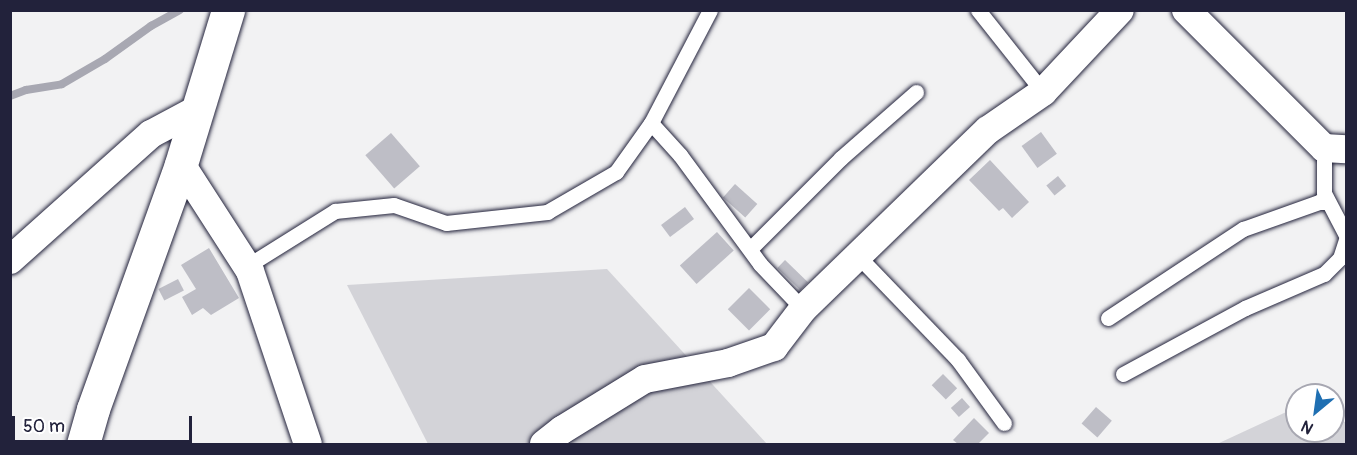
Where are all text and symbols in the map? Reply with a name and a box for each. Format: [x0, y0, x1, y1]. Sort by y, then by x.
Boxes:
north arrow [1285, 383, 1345, 443]
scale bar [15, 404, 195, 442]
text: 50 m [23, 415, 65, 438]
text: N [1298, 416, 1317, 438]

